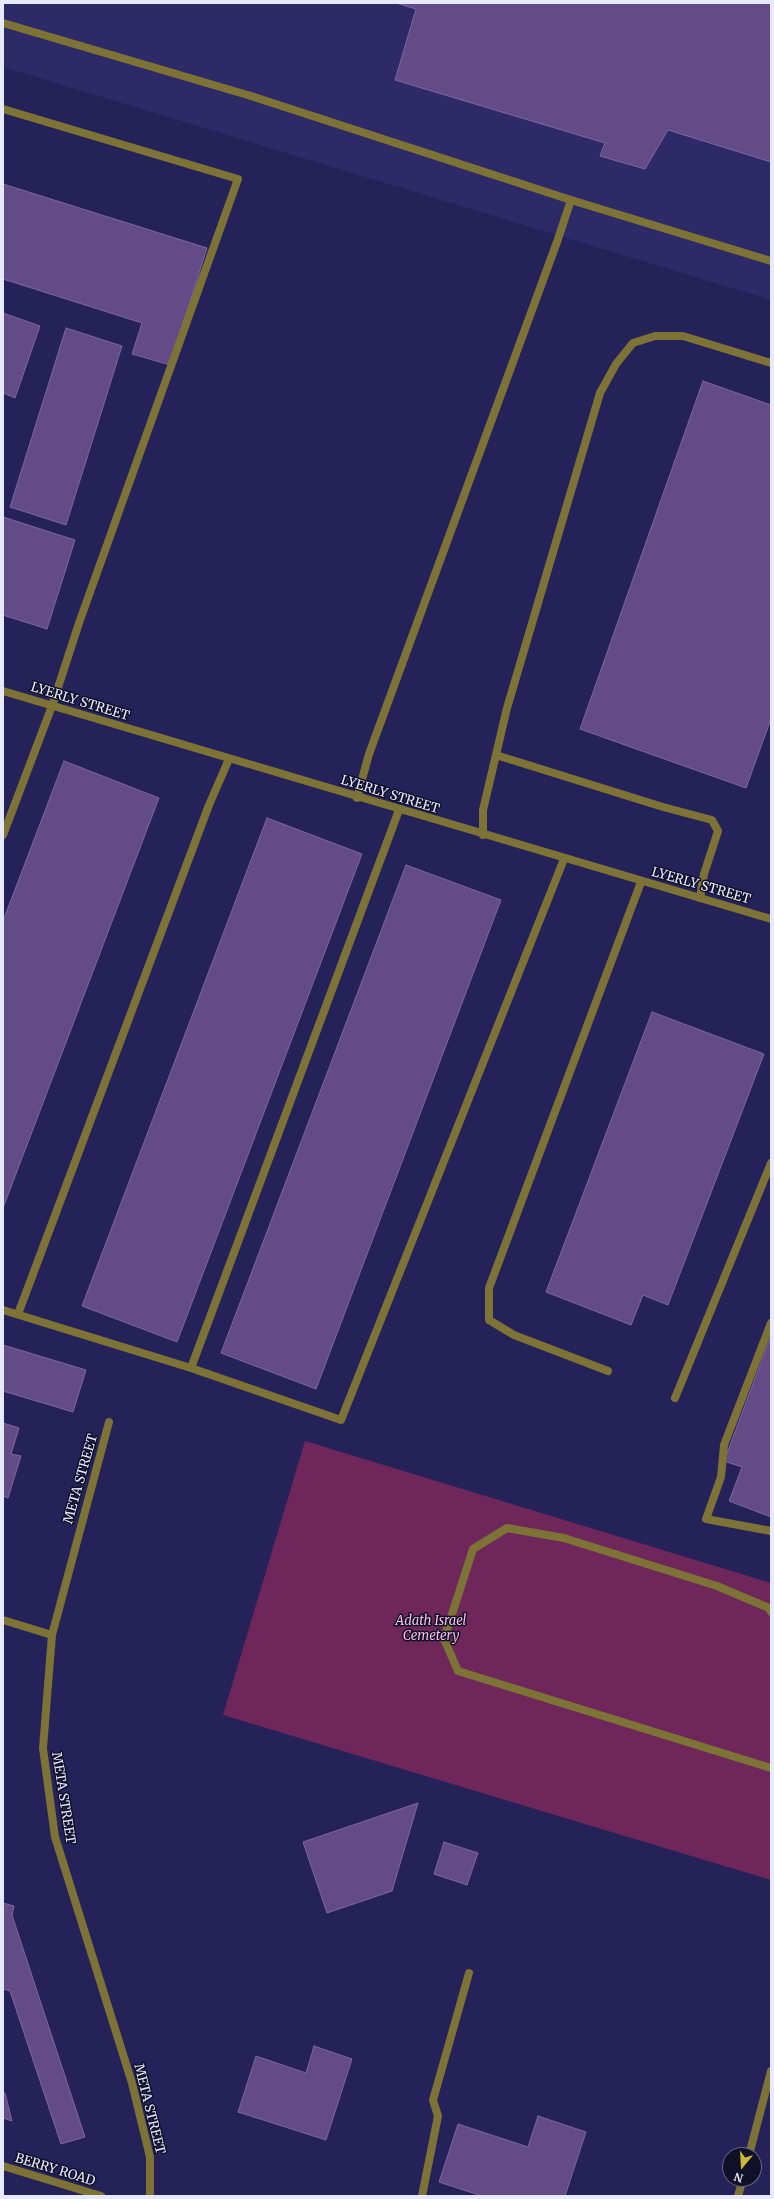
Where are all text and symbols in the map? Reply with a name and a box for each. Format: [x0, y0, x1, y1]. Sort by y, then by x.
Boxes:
street label: LYERLY STREET [29, 680, 131, 724]
street label: LYERLY STREET [339, 773, 441, 817]
street label: LYERLY STREET [650, 864, 752, 908]
street label: META STREET [61, 1432, 101, 1526]
park label: Adath Israel Cemetery [396, 1613, 466, 1644]
street label: META STREET [48, 1751, 78, 1845]
street label: META STREET [130, 2062, 168, 2156]
north arrow [722, 2147, 762, 2187]
street label: BERRY ROAD [13, 2150, 97, 2190]
text: N [732, 2169, 745, 2185]

